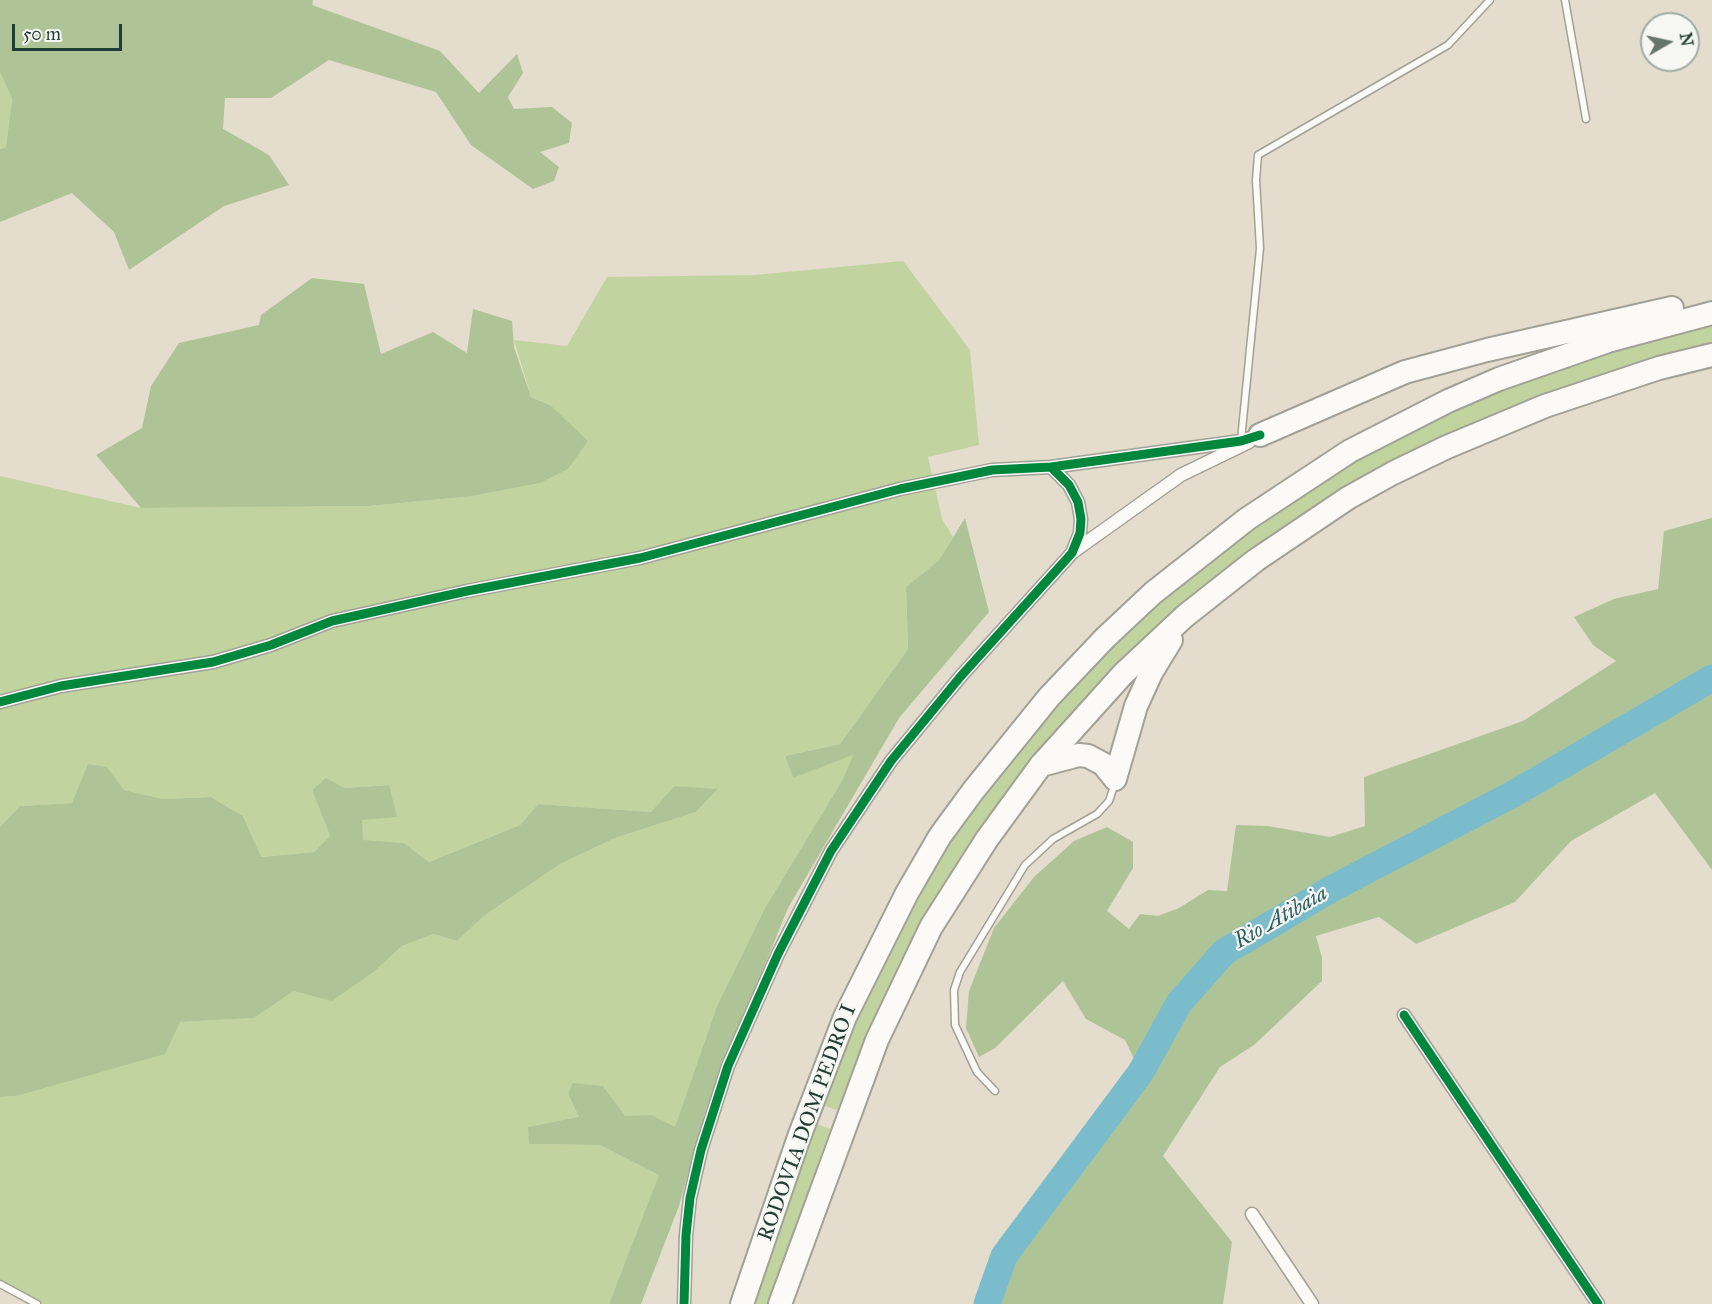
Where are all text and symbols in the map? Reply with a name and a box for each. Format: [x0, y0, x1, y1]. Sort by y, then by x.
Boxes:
scale bar [15, 12, 124, 50]
north arrow [1640, 12, 1700, 72]
text: 50 m [23, 23, 61, 45]
text: N [1676, 31, 1697, 48]
water label: Rio Atibaia [1230, 881, 1332, 955]
street label: RODOVIA DOM PEDRO I [753, 1001, 863, 1245]

